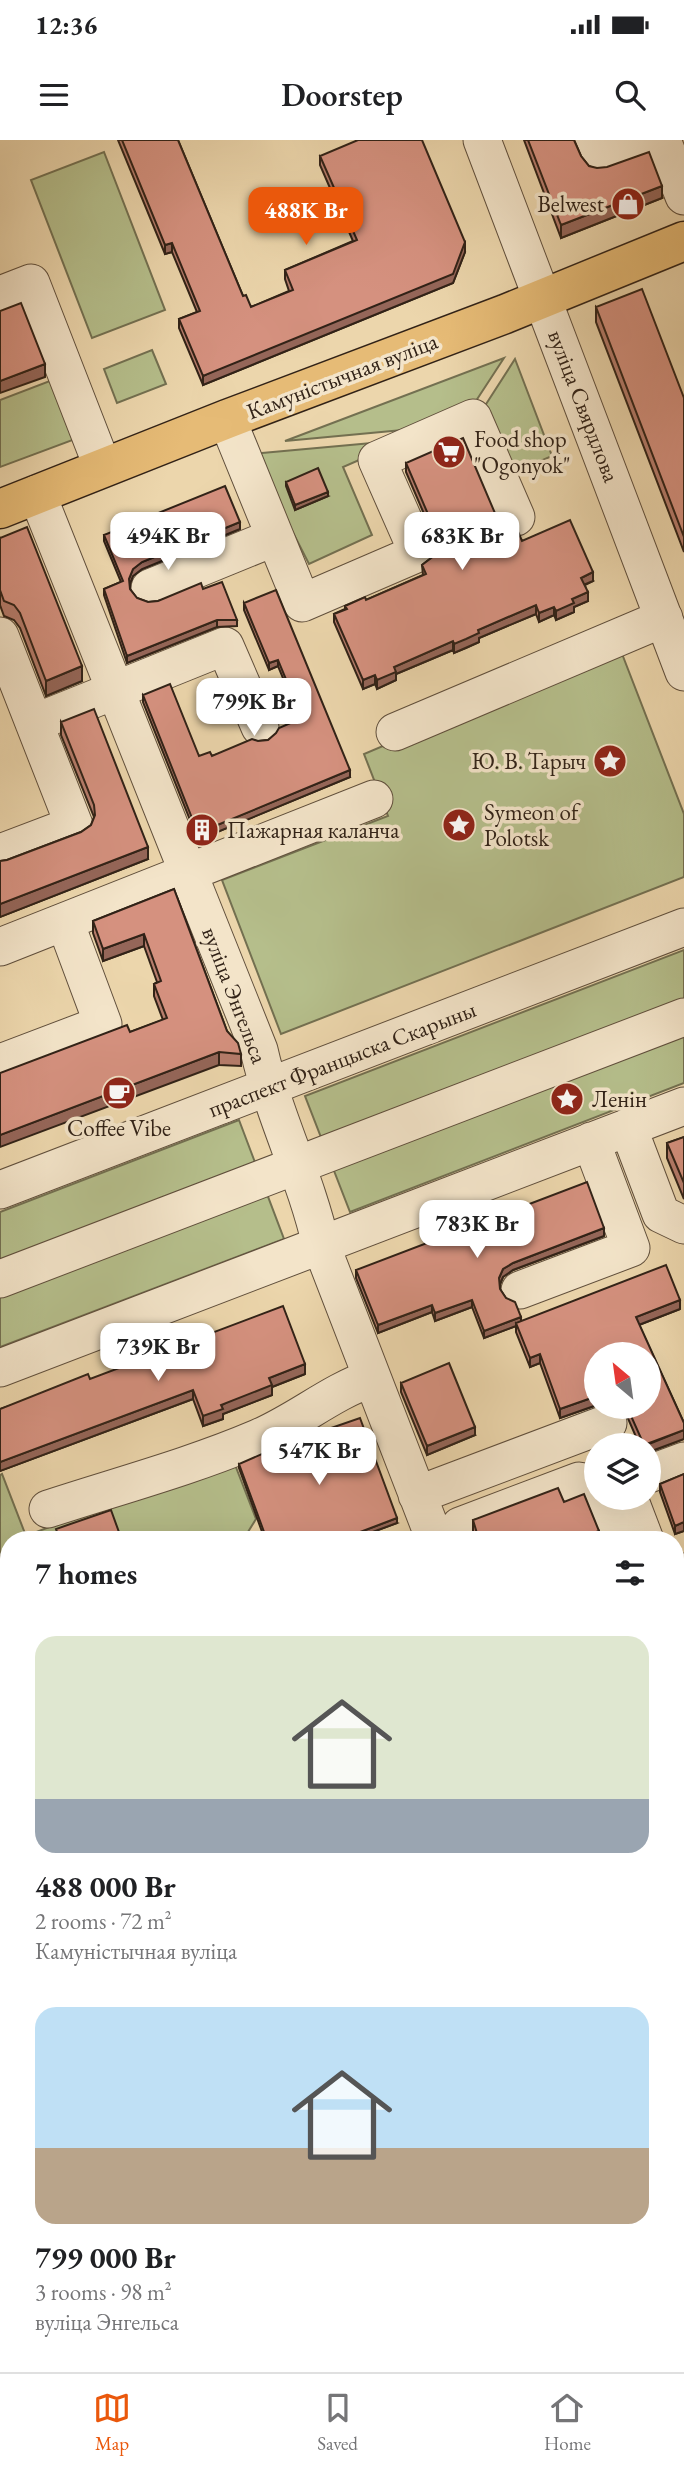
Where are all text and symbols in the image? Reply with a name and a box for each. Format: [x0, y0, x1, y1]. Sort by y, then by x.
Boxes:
text: 12:36 [35, 8, 97, 42]
text: Doorstep [281, 74, 403, 116]
icon: menu [35, 76, 73, 114]
icon: search [611, 76, 649, 114]
shop icon: Belwest [609, 185, 647, 223]
pin: 488K Br [241, 188, 371, 247]
place label: Belwest [537, 189, 605, 219]
text: 488K Br [264, 195, 348, 225]
street label: Камуністычная вуліца [242, 325, 443, 426]
street label: вуліца Свярдлова [541, 326, 627, 487]
place label: Food shop "Ogonyok" [474, 424, 571, 480]
supermarket icon: Food shop "Ogonyok" [430, 433, 468, 471]
pin: 494K Br [103, 512, 233, 572]
pin: 683K Br [397, 512, 527, 572]
text: 494K Br [126, 520, 210, 550]
text: 683K Br [420, 520, 504, 550]
pin: 799K Br [189, 678, 319, 738]
text: 799K Br [212, 686, 296, 716]
place icon: Ю. В. Тарыч [591, 742, 629, 780]
place label: Ю. В. Тарыч [471, 746, 586, 776]
place label: Symeon of Polotsk [484, 797, 581, 853]
place icon: Symeon of Polotsk [440, 806, 478, 844]
building icon: Пажарная каланча [183, 811, 221, 849]
place label: Пажарная каланча [227, 815, 400, 845]
street label: вуліца Энгельса [195, 922, 275, 1068]
street label: праспект Францыска Скарыны [204, 994, 480, 1124]
cafe icon: Coffee Vibe [100, 1074, 138, 1112]
place icon: Ленін [548, 1080, 586, 1118]
place label: Ленін [592, 1084, 647, 1114]
place label: Coffee Vibe [67, 1113, 171, 1143]
pin: 783K Br [412, 1200, 542, 1260]
text: 783K Br [435, 1208, 519, 1238]
pin: 739K Br [93, 1324, 223, 1383]
text: 739K Br [116, 1331, 200, 1361]
north arrow [584, 1342, 662, 1419]
map controls [584, 1342, 661, 1510]
pin: 547K Br [254, 1428, 384, 1487]
button: layers [584, 1433, 661, 1510]
text: 547K Br [277, 1435, 361, 1465]
text: 7 homes [35, 1554, 137, 1593]
icon: filters [611, 1554, 649, 1592]
icon: home [279, 1681, 405, 1807]
text: 488 000 Br [35, 1867, 176, 1906]
text: 2 rooms · 72 m² [35, 1906, 172, 1936]
text: Камуністычная вуліца [35, 1936, 237, 1966]
icon: home [279, 2052, 405, 2178]
text: 799 000 Br [35, 2238, 176, 2277]
text: 3 rooms · 98 m² [35, 2277, 172, 2307]
text: вуліца Энгельса [35, 2307, 179, 2337]
tab: Map [93, 2389, 131, 2456]
tab: Saved [317, 2389, 358, 2456]
tab: Home [544, 2389, 591, 2456]

